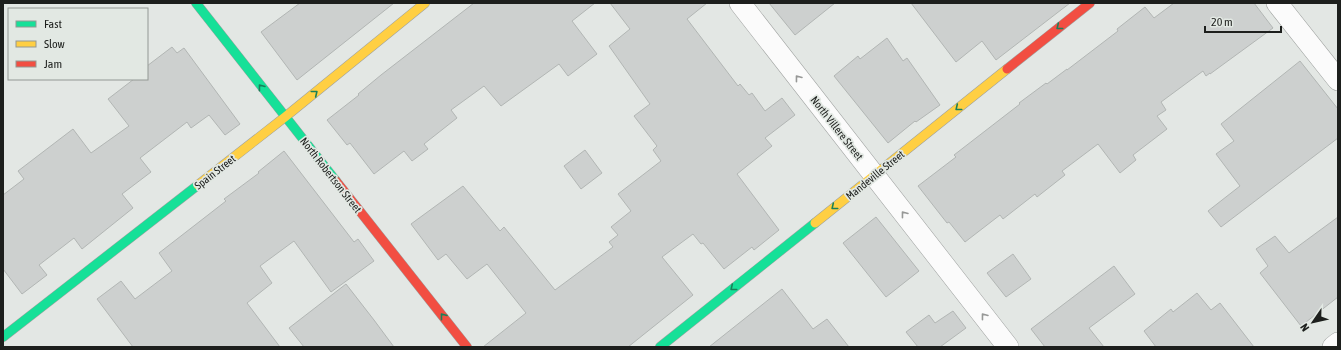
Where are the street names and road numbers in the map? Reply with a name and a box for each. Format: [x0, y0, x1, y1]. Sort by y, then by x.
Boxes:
street label: North Villere Street [808, 94, 866, 162]
street label: North Robertson Street [298, 135, 364, 215]
street label: Mandeville Street [844, 148, 906, 202]
street label: Spain Street [192, 152, 238, 192]

